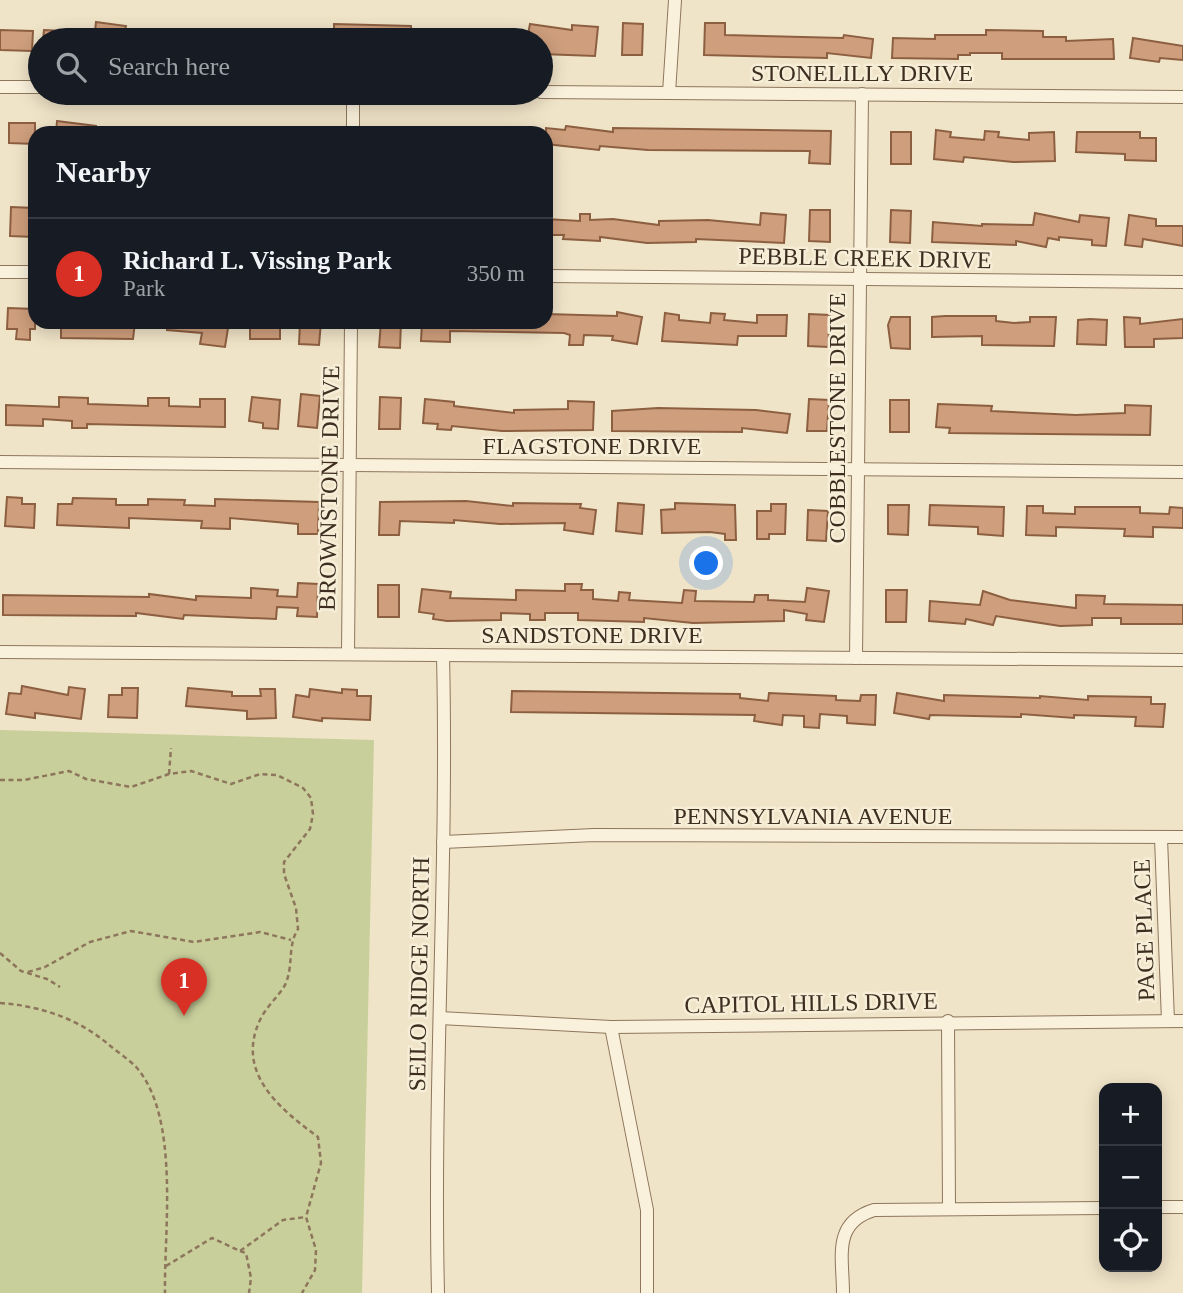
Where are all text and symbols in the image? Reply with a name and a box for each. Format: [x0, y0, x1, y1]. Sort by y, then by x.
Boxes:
search box [28, 28, 553, 105]
icon: search [52, 48, 90, 86]
text: Search here [108, 52, 230, 81]
street label: STONELILLY DRIVE [751, 60, 973, 86]
text: Nearby [56, 155, 151, 188]
street label: PEBBLE CREEK DRIVE [738, 243, 992, 273]
text: Richard L. Vissing Park [123, 246, 392, 275]
text: 1 [73, 261, 85, 286]
text: 350 m [467, 261, 525, 286]
text: Park [123, 276, 165, 301]
street label: COBBLESTONE DRIVE [824, 293, 850, 543]
street label: BROWNSTONE DRIVE [314, 365, 344, 611]
street label: FLAGSTONE DRIVE [483, 433, 701, 459]
your location [689, 546, 723, 580]
street label: SANDSTONE DRIVE [481, 622, 703, 648]
street label: PENNSYLVANIA AVENUE [674, 803, 952, 829]
street label: SEILO RIDGE NORTH [404, 857, 434, 1091]
street label: PAGE PLACE [1129, 858, 1159, 1002]
pin: 1 [161, 958, 207, 1016]
street label: CAPITOL HILLS DRIVE [684, 988, 938, 1018]
map controls [1099, 1083, 1162, 1272]
button: + [1099, 1083, 1162, 1146]
button: − [1099, 1146, 1162, 1209]
button: locate [1099, 1209, 1162, 1272]

